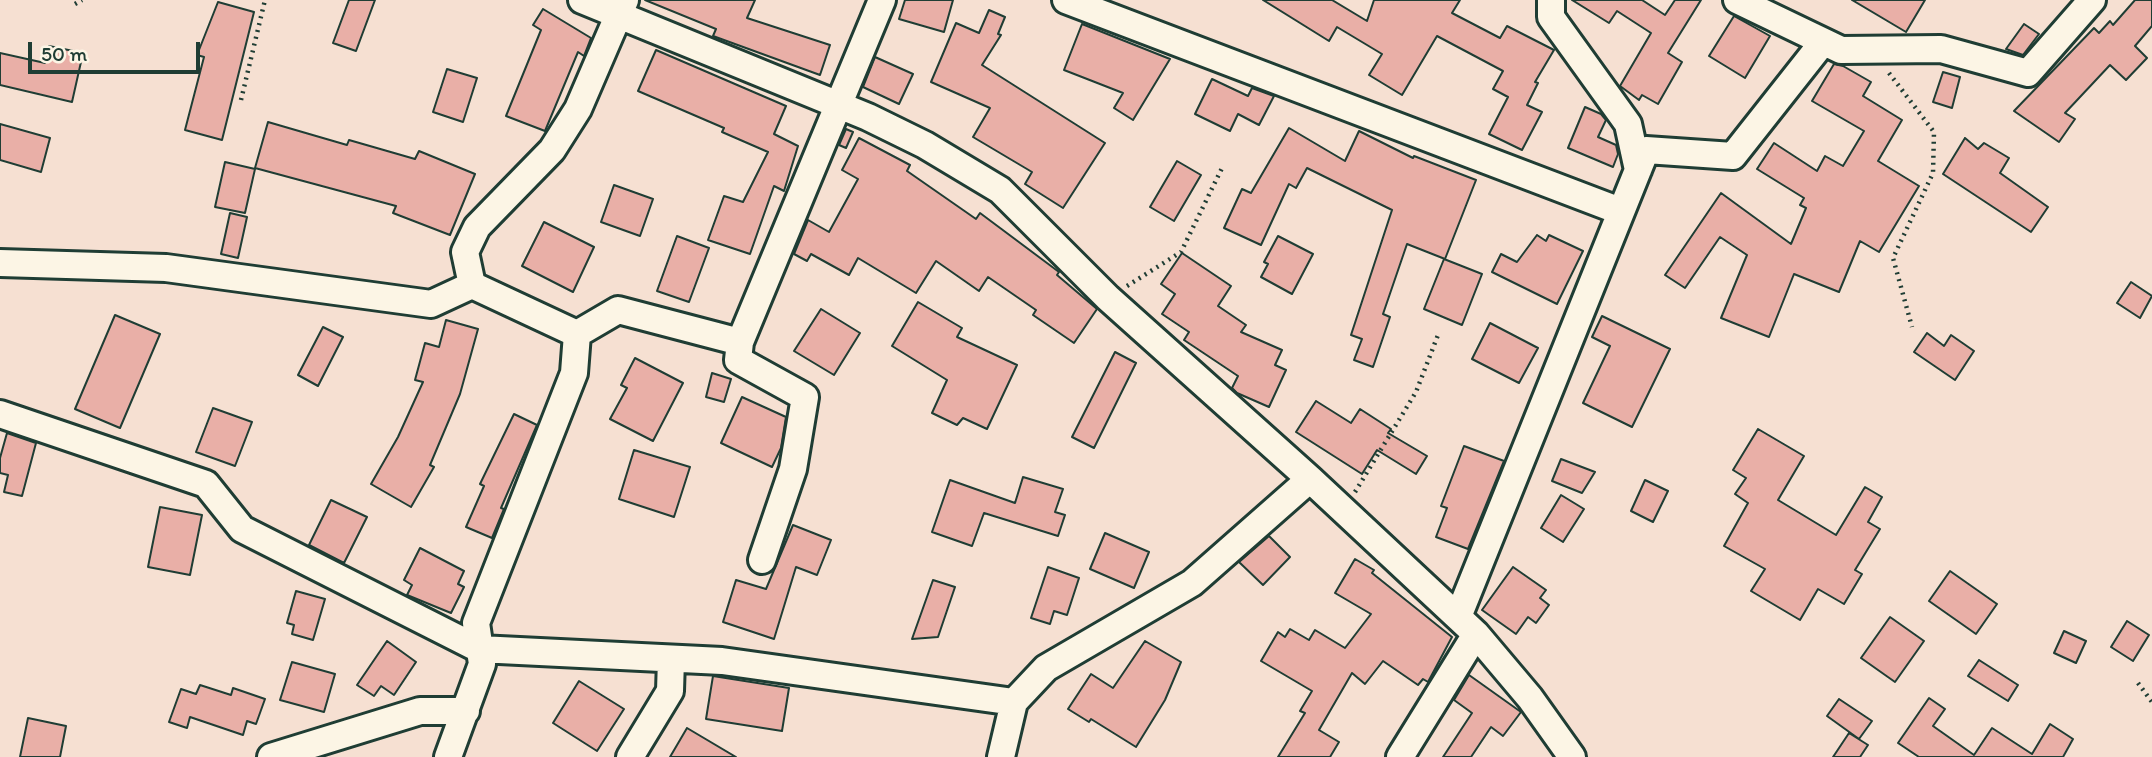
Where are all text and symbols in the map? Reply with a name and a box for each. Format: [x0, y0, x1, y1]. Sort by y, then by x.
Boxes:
scale bar [32, 28, 203, 72]
text: 50 m [41, 41, 87, 66]

